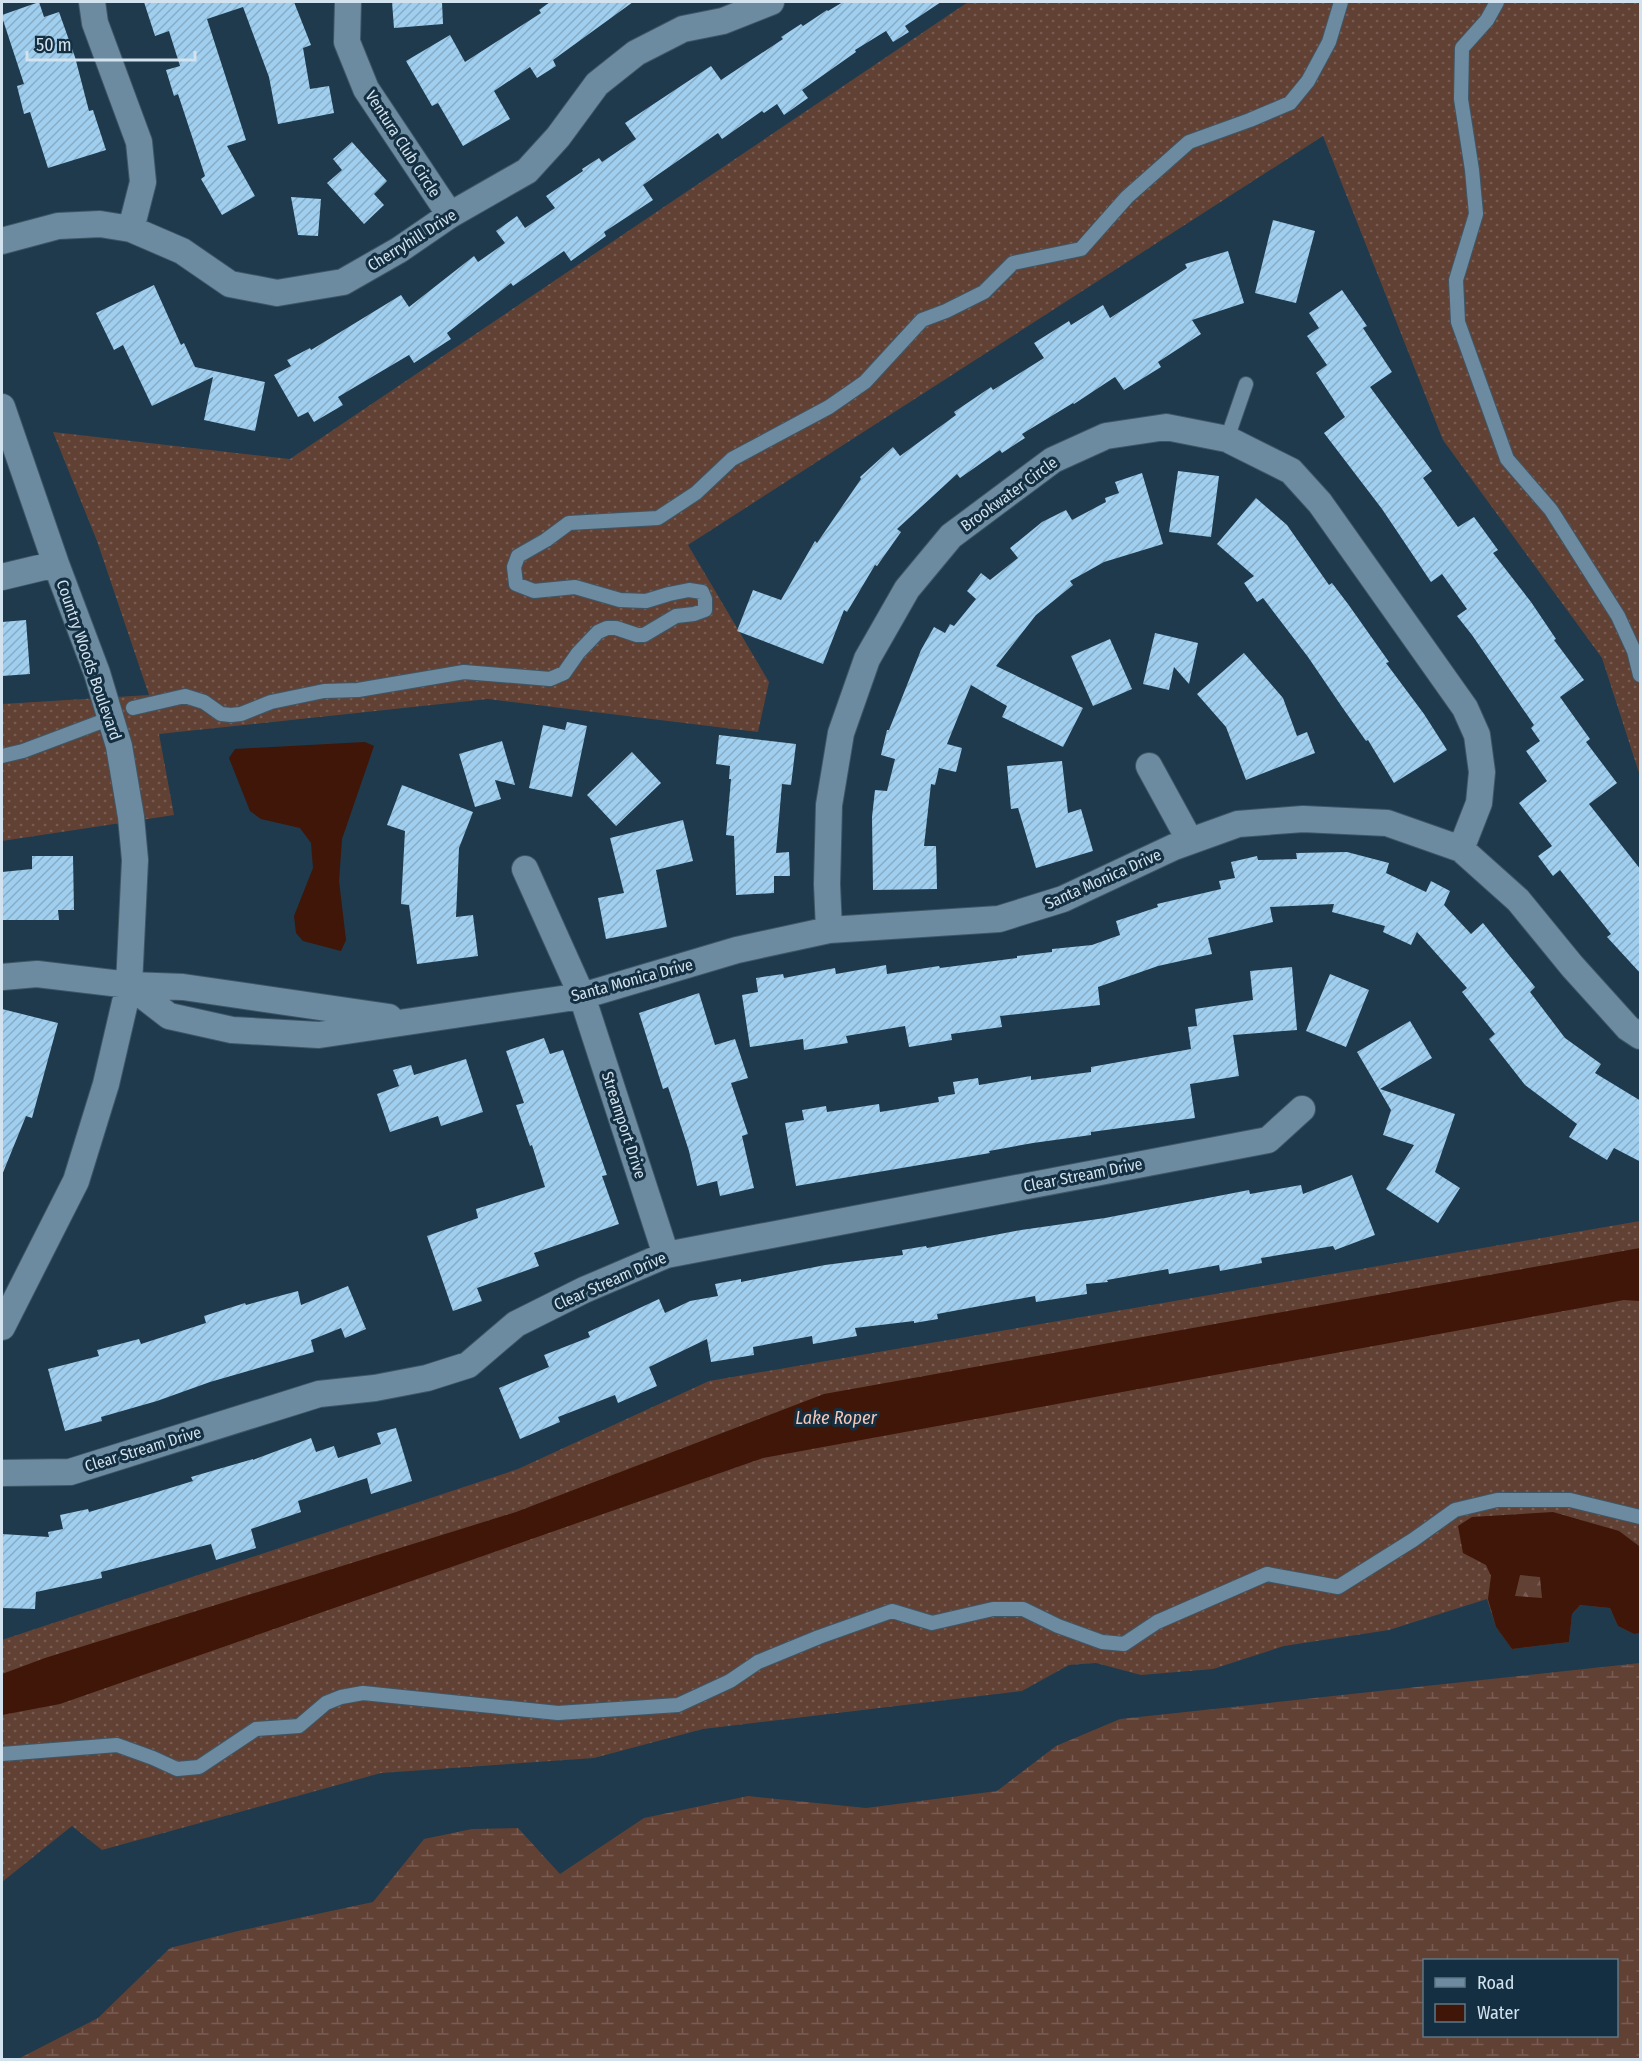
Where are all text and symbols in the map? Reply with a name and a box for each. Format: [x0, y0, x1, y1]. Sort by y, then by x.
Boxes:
scale bar [27, 24, 195, 62]
text: 50 m [36, 34, 72, 56]
street label: Ventura Club Circle [361, 87, 445, 201]
street label: Cherryhill Drive [364, 205, 460, 275]
street label: Brookwater Circle [957, 453, 1061, 535]
street label: Country Woods Boulevard [53, 577, 125, 743]
street label: Santa Monica Drive [1042, 845, 1164, 913]
street label: Santa Monica Drive [569, 955, 695, 1005]
street label: Streamport Drive [598, 1069, 650, 1181]
street label: Clear Stream Drive [1022, 1154, 1144, 1196]
street label: Clear Stream Drive [551, 1248, 669, 1314]
water label: Lake Roper [795, 1407, 878, 1429]
street label: Clear Stream Drive [82, 1422, 204, 1476]
legend [1423, 1959, 1618, 2037]
text: Road [1477, 1972, 1514, 1994]
text: Water [1477, 2002, 1520, 2024]

